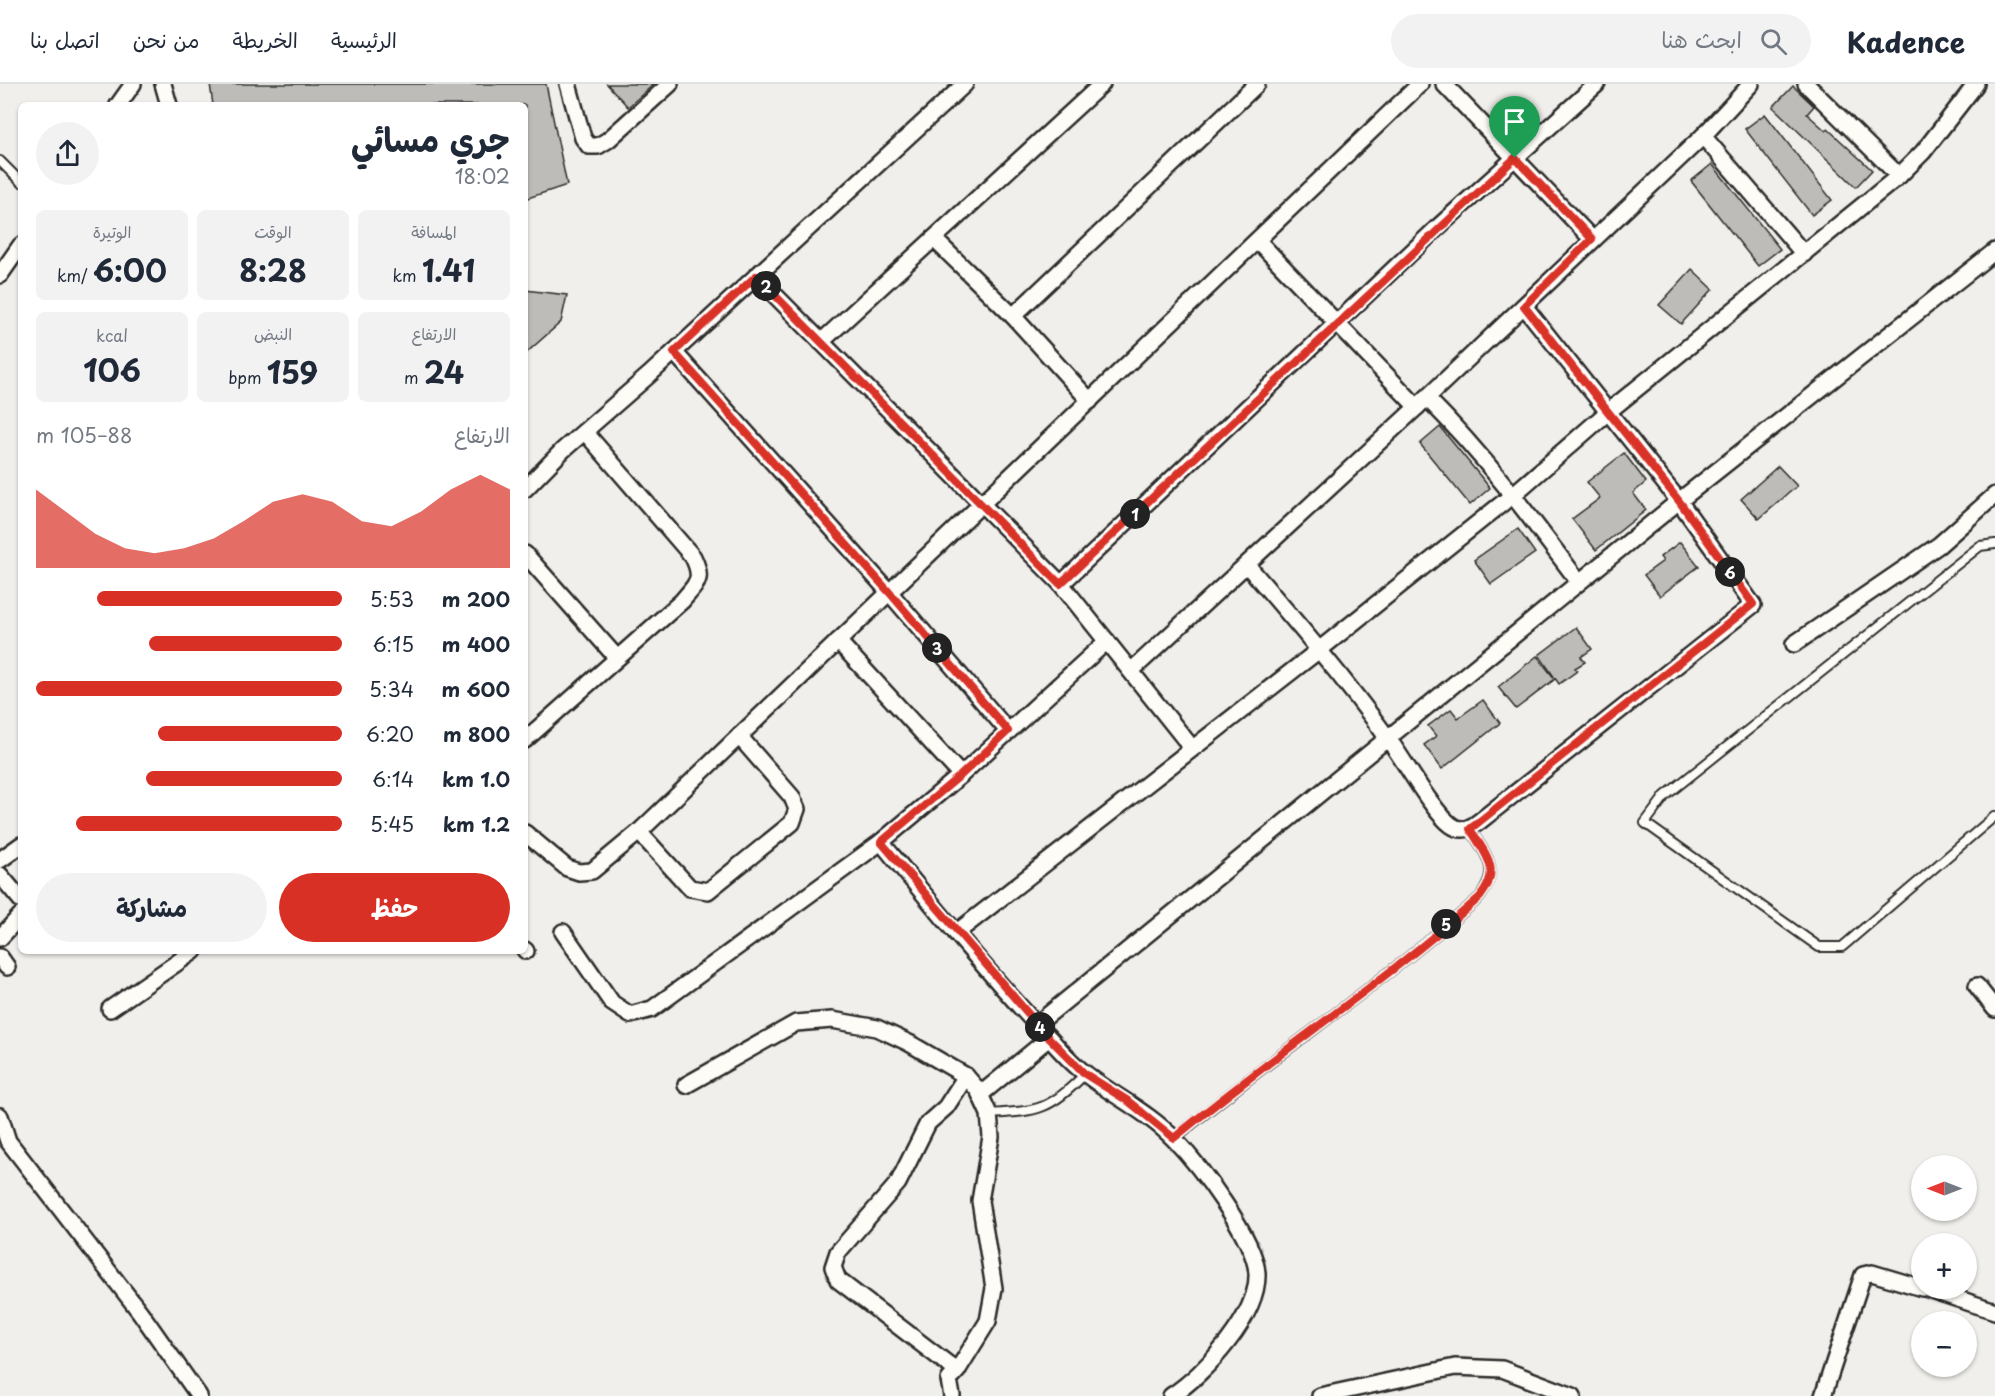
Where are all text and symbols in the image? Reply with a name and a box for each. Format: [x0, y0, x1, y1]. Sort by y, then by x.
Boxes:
search box [1391, 14, 1811, 68]
text: Kadence [1847, 20, 1965, 63]
text: ابحث هنا [1661, 22, 1742, 55]
text: اتصل بنا [30, 23, 100, 55]
text: من نحن [133, 23, 199, 55]
text: الخريطة [232, 23, 298, 55]
text: الرئيسية [331, 23, 397, 55]
icon: search [1757, 25, 1790, 58]
pin [1489, 96, 1540, 158]
icon: arrive [1498, 105, 1531, 138]
text: جري مسائي [351, 113, 510, 163]
button: share [36, 122, 99, 185]
text: 18:02 [455, 161, 510, 191]
text: الوتيرة [93, 219, 131, 243]
text: الوقت [254, 219, 292, 243]
text: المسافة [411, 219, 457, 243]
text: 6:00 [93, 247, 167, 292]
text: 8:28 [239, 247, 307, 292]
text: 1.41 [422, 247, 475, 292]
text: /km [57, 263, 93, 287]
text: km [393, 263, 422, 287]
pin: 2 [751, 271, 781, 301]
text: 2 [760, 274, 772, 298]
text: النبض [254, 321, 292, 345]
text: الارتفاع [412, 321, 456, 345]
text: kcal [96, 323, 128, 347]
text: 106 [83, 347, 141, 392]
text: 159 [267, 349, 318, 394]
text: 24 [424, 349, 464, 394]
text: bpm [228, 365, 267, 389]
text: m [404, 365, 424, 389]
text: 88–105 m [36, 420, 133, 450]
text: الارتفاع [454, 420, 510, 450]
pin: 1 [1120, 499, 1150, 529]
text: 1 [1131, 502, 1139, 526]
pin: 6 [1715, 557, 1745, 587]
text: 6 [1724, 560, 1736, 584]
text: 5:53 [370, 584, 414, 614]
text: 200 m [442, 584, 510, 614]
text: 6:15 [372, 629, 414, 659]
text: 400 m [442, 629, 510, 659]
pin: 3 [922, 633, 952, 663]
text: 3 [932, 636, 942, 660]
text: 5:34 [369, 674, 414, 704]
text: 600 m [441, 674, 510, 704]
text: 6:20 [366, 719, 414, 749]
text: 800 m [443, 719, 510, 749]
text: 6:14 [372, 764, 414, 794]
text: 1.0 km [442, 764, 510, 794]
text: 5:45 [370, 809, 414, 839]
text: 1.2 km [443, 809, 510, 839]
button: مشاركة [36, 873, 267, 942]
button: حفظ [279, 873, 510, 942]
pin: 5 [1431, 909, 1461, 939]
text: 5 [1441, 912, 1451, 936]
pin: 4 [1025, 1012, 1055, 1042]
text: 4 [1035, 1015, 1045, 1039]
north arrow [1911, 1155, 1977, 1221]
map controls [1911, 1155, 1977, 1377]
button: + [1911, 1233, 1977, 1299]
button: − [1911, 1311, 1977, 1377]

